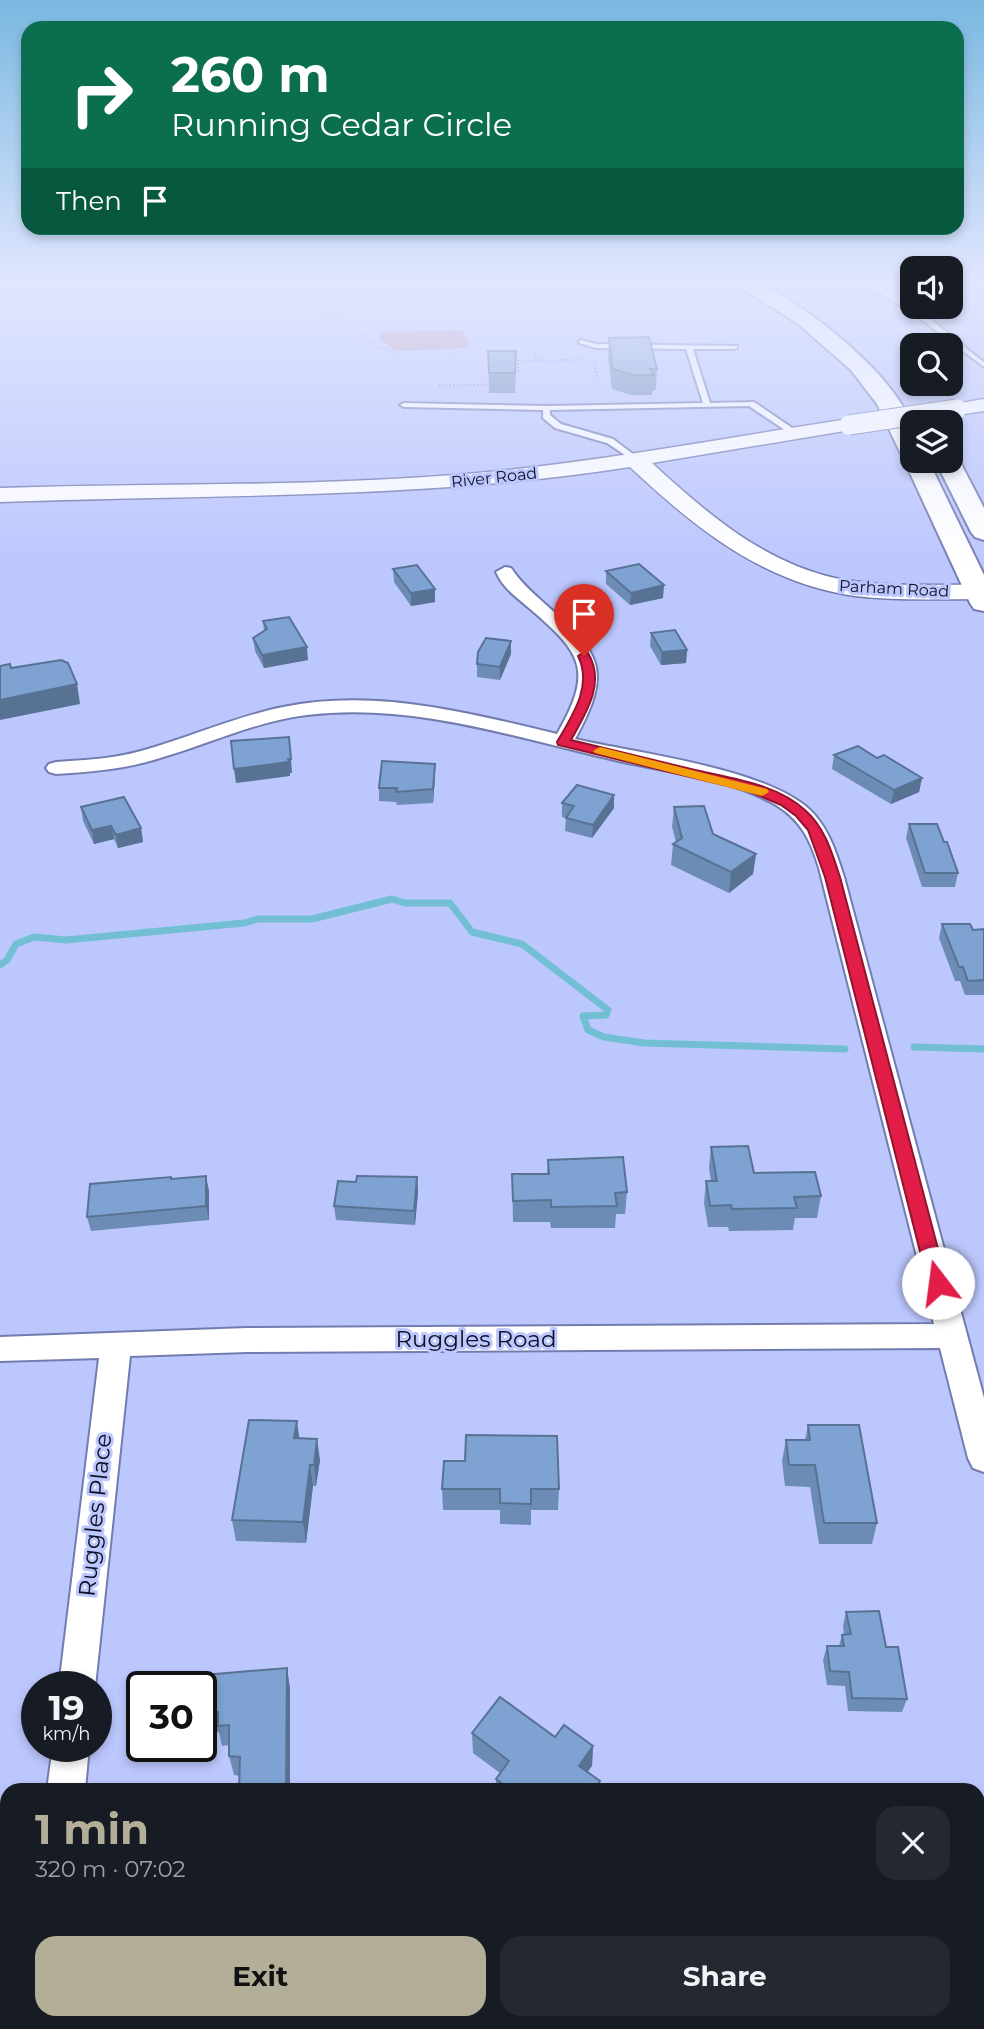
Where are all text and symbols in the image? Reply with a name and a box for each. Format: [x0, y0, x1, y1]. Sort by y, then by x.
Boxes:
text: 260 m [171, 45, 330, 104]
icon: right [56, 49, 147, 140]
text: Running Cedar Circle [171, 105, 512, 144]
icon: arrive [136, 182, 174, 220]
text: Then [56, 185, 122, 217]
map controls [900, 256, 963, 473]
button: sound [900, 256, 963, 319]
button: search [900, 333, 963, 396]
button: layers [900, 410, 963, 473]
street label: River Road [450, 464, 538, 491]
street label: Parham Road [838, 576, 950, 601]
pin [554, 584, 614, 656]
icon: arrive [565, 595, 603, 633]
position arrow [901, 1246, 975, 1320]
street label: Ruggles Road [395, 1325, 557, 1353]
street label: Ruggles Place [73, 1432, 117, 1598]
speed limit sign: 30 [126, 1671, 217, 1762]
text: 19 [48, 1686, 85, 1729]
text: km/h [42, 1723, 91, 1745]
text: 1 min [35, 1803, 149, 1855]
button: close [876, 1806, 950, 1880]
text: 320 m · 07:02 [35, 1855, 186, 1883]
button: Exit [35, 1936, 486, 2016]
button: Share [500, 1936, 950, 2016]

